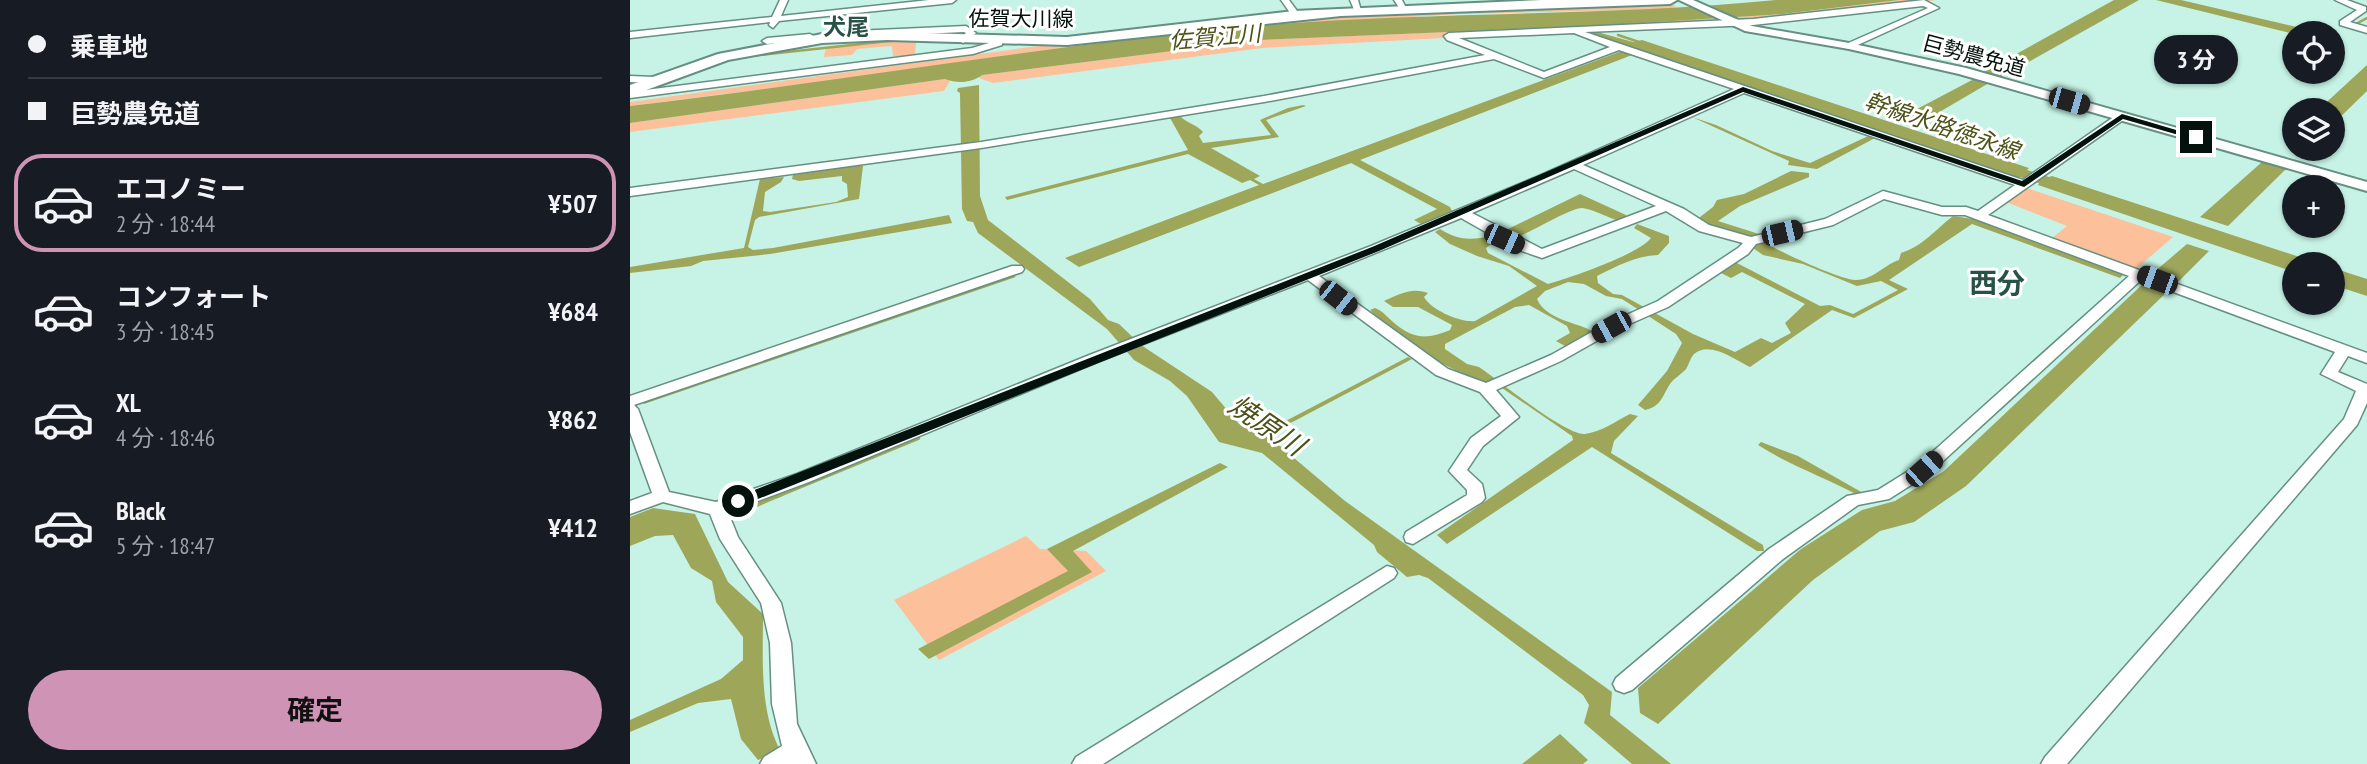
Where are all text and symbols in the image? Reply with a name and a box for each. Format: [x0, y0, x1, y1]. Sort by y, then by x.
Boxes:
street label: 佐賀大川線 [969, 5, 1074, 32]
district label: 犬尾 [823, 12, 869, 41]
water label: 佐賀江川 [1168, 18, 1265, 55]
map controls [2282, 21, 2345, 315]
button: locate [2282, 21, 2345, 84]
street label: 巨勢農免道 [1920, 29, 2028, 82]
text: 乗車地 [70, 30, 148, 63]
callout: 3 分 [2154, 36, 2238, 85]
text: 3 分 [2177, 45, 2215, 74]
car [2046, 85, 2093, 117]
water label: 幹線水路徳永線 [1861, 86, 2026, 166]
text: 巨勢農免道 [70, 97, 200, 130]
button: layers [2282, 98, 2345, 161]
route end [2180, 121, 2212, 153]
icon: car [32, 172, 95, 235]
text: エコノミー [116, 172, 246, 205]
button: + [2282, 175, 2345, 238]
text: ¥507 [548, 187, 598, 220]
text: 2 分 · 18:44 [116, 209, 215, 238]
car [1760, 218, 1805, 248]
car [1481, 221, 1528, 257]
button: − [2282, 252, 2345, 315]
car [2134, 263, 2181, 297]
district label: 西分 [1969, 264, 2025, 301]
car [1315, 277, 1362, 319]
icon: car [32, 280, 95, 343]
text: コンフォート [116, 280, 271, 313]
text: ¥684 [548, 295, 598, 328]
car [1588, 308, 1635, 346]
text: 3 分 · 18:45 [116, 317, 215, 346]
text: XL [116, 386, 141, 419]
water label: 焼原川 [1222, 386, 1315, 465]
icon: car [32, 388, 95, 451]
text: ¥862 [548, 403, 598, 436]
text: 4 分 · 18:46 [116, 423, 215, 452]
car [1902, 447, 1947, 491]
route start [722, 485, 754, 517]
text: Black [116, 494, 166, 527]
icon: car [32, 496, 95, 559]
text: ¥412 [548, 511, 598, 544]
text: 5 分 · 18:47 [116, 531, 215, 560]
button: 確定 [28, 670, 602, 750]

